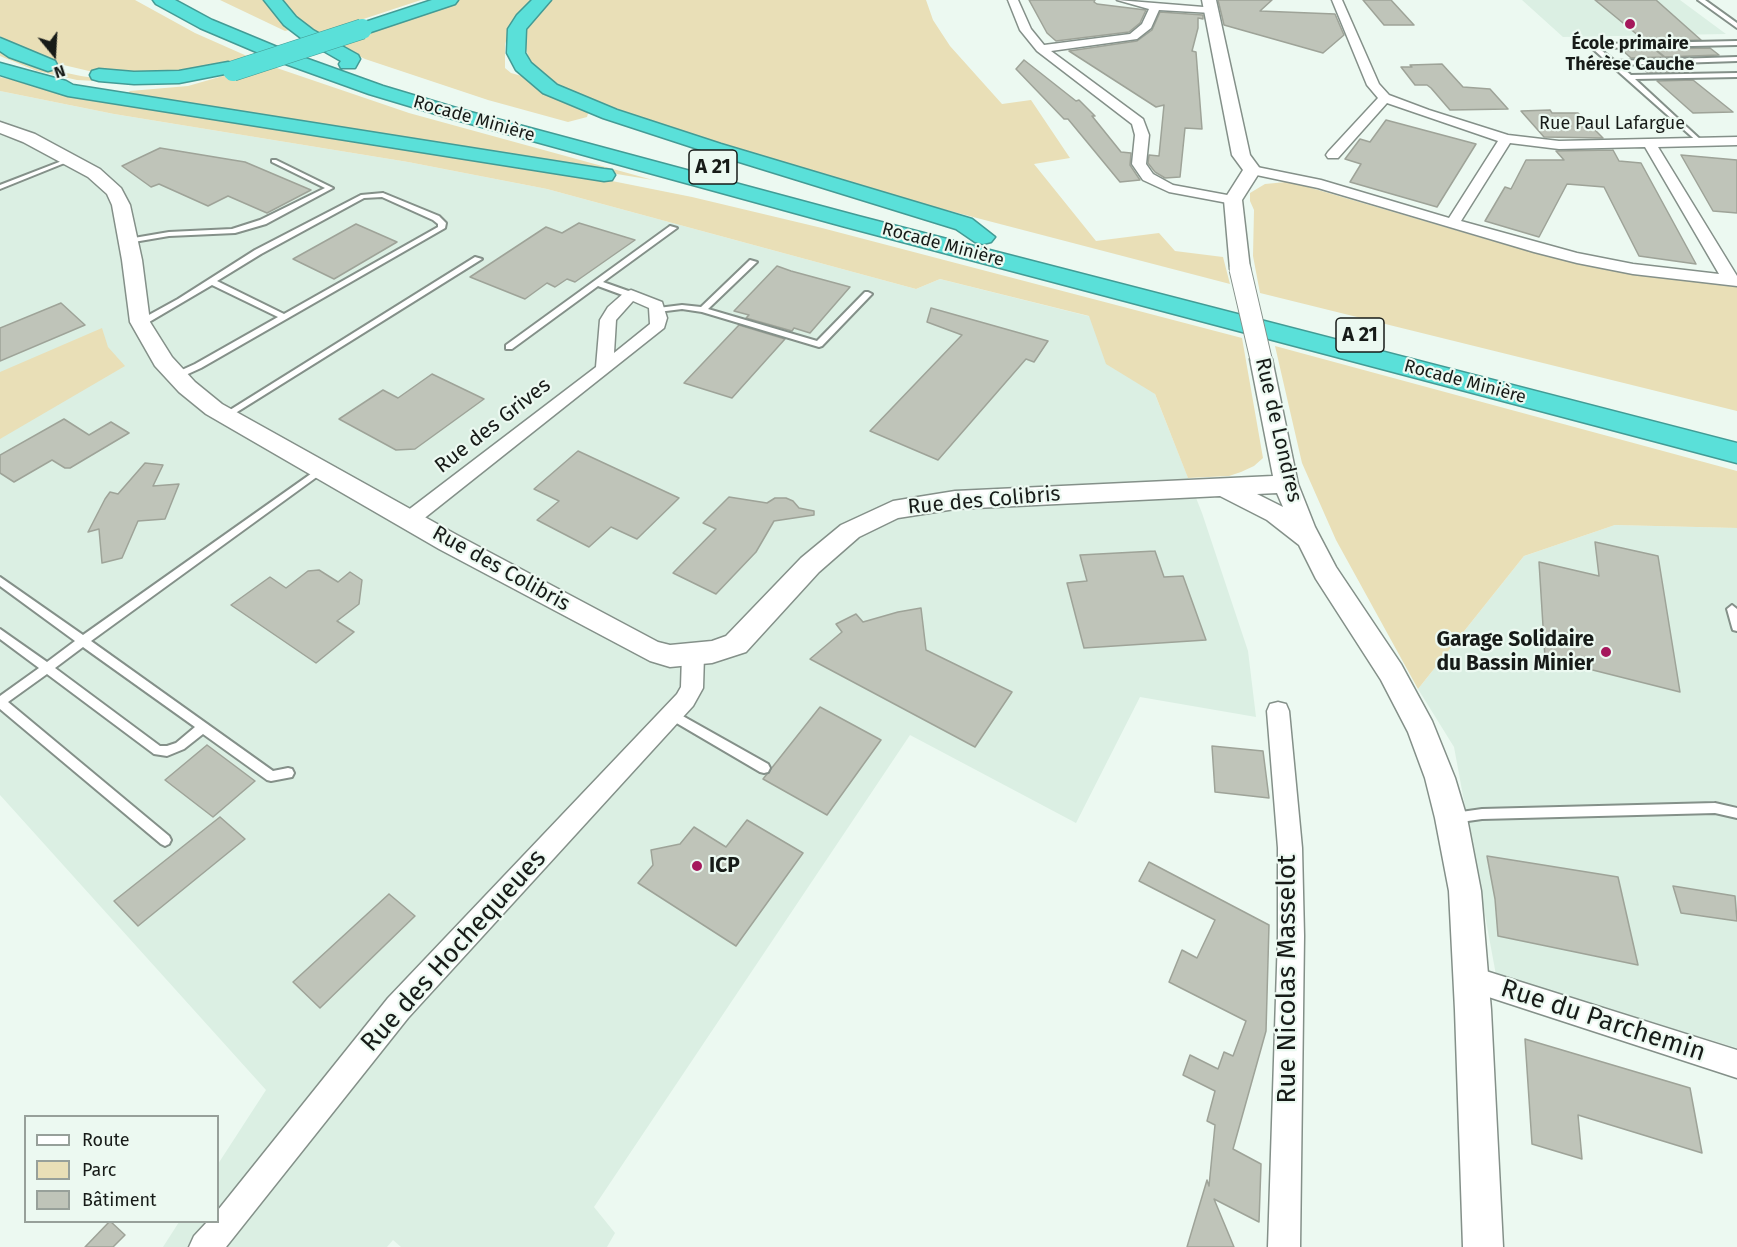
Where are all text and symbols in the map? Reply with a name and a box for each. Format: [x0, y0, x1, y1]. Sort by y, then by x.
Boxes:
marker: École primaire Thérèse Cauche [1623, 17, 1637, 31]
north arrow [24, 24, 84, 84]
place label: École primaire Thérèse Cauche [1566, 33, 1694, 76]
text: N [52, 61, 68, 82]
street label: Rocade Minière [411, 91, 537, 147]
street label: Rue Paul Lafargue [1539, 113, 1685, 135]
road number: A 21 [689, 150, 737, 184]
street label: Rocade Minière [880, 218, 1006, 272]
road number: A 21 [1336, 318, 1384, 352]
street label: Rue de Londres [1249, 355, 1307, 505]
street label: Rocade Minière [1402, 355, 1528, 409]
street label: Rue des Grives [430, 373, 556, 479]
street label: Rue des Colibris [907, 482, 1061, 520]
street label: Rue des Colibris [428, 521, 574, 617]
place label: Garage Solidaire du Bassin Minier [1436, 627, 1594, 677]
marker: Garage Solidaire du Bassin Minier [1599, 645, 1613, 659]
street label: Rue des Hochequeues [355, 843, 553, 1059]
place label: ICP [709, 853, 740, 879]
street label: Rue Nicolas Masselot [1272, 855, 1304, 1103]
marker: ICP [690, 859, 704, 873]
street label: Rue du Parchemin [1497, 973, 1709, 1069]
legend [24, 1115, 219, 1223]
text: Route [82, 1129, 130, 1151]
text: Parc [82, 1159, 116, 1181]
text: Bâtiment [82, 1189, 157, 1211]

